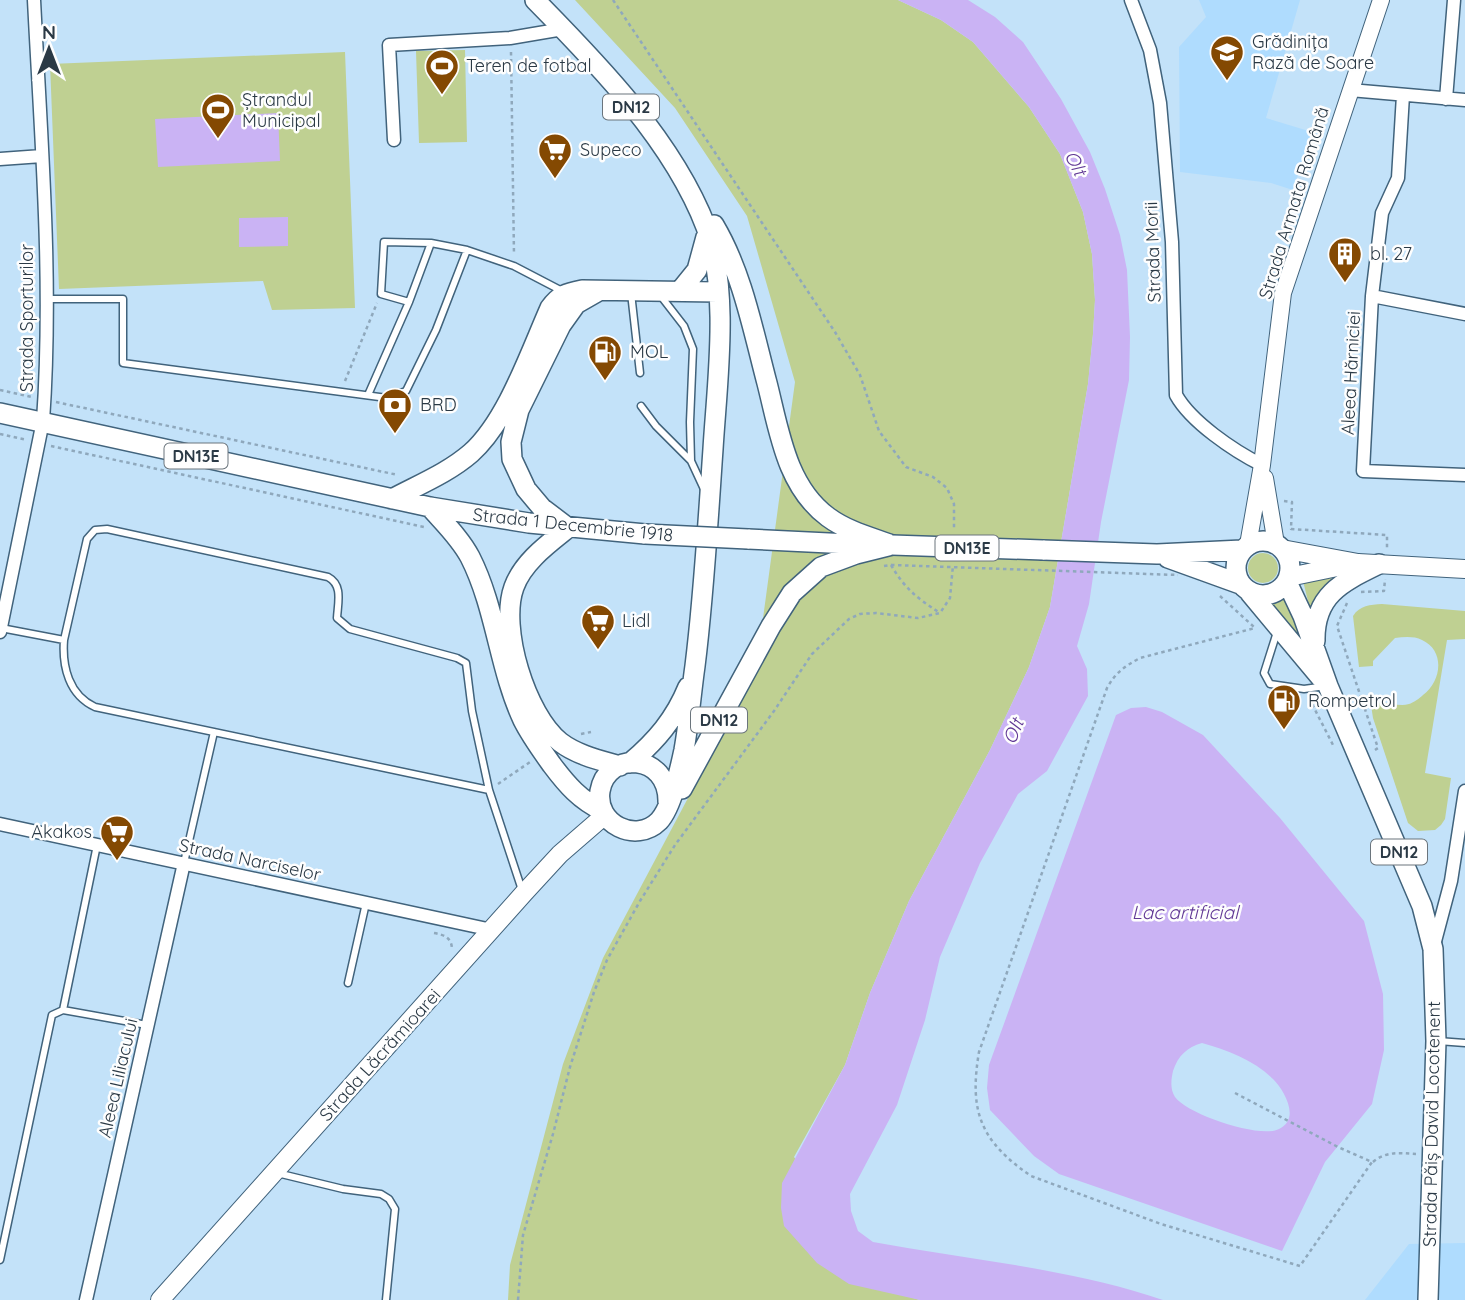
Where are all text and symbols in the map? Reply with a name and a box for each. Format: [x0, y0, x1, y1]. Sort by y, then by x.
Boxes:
north arrow [14, 14, 84, 84]
text: N [42, 20, 56, 44]
place label: Grădinița Rază de Soare [1252, 30, 1374, 74]
school or university icon: Grădinița Rază de Soare [1208, 33, 1246, 82]
sports icon: Teren de fotbal [423, 47, 461, 96]
place label: Teren de fotbal [466, 54, 592, 77]
place label: Ștrandul Municipal [242, 88, 321, 132]
sports icon: Ștrandul Municipal [199, 91, 237, 140]
road number: DN12 [603, 94, 659, 120]
street label: Strada Armata Română [1253, 104, 1334, 302]
supermarket icon: Supeco [536, 131, 574, 180]
place label: Supeco [580, 138, 642, 161]
water label: Olt [1060, 146, 1094, 182]
street label: Strada Morii [1139, 201, 1166, 303]
building icon: bl. 27 [1326, 235, 1364, 284]
place label: bl. 27 [1370, 242, 1412, 265]
street label: Strada Sporturilor [15, 244, 38, 392]
street label: Aleea Hărniciei [1336, 310, 1365, 436]
fuel station icon: MOL [586, 333, 624, 382]
place label: MOL [630, 340, 669, 363]
bank icon: BRD [376, 386, 414, 435]
place label: BRD [420, 393, 457, 416]
road number: DN13E [164, 444, 228, 468]
street label: Strada 1 Decembrie 1918 [472, 503, 674, 546]
road number: DN13E [936, 536, 998, 561]
supermarket icon: Lidl [579, 602, 617, 651]
place label: Lidl [622, 609, 650, 632]
fuel station icon: Rompetrol [1265, 682, 1303, 731]
place label: Rompetrol [1308, 689, 1396, 712]
road number: DN12 [691, 708, 747, 733]
water label: Olt [997, 712, 1030, 747]
supermarket icon: Akakos [98, 813, 136, 862]
place label: Akakos [31, 820, 92, 843]
street label: Strada Narciselor [177, 833, 323, 886]
road number: DN12 [1371, 839, 1427, 864]
water label: Lac artificial [1132, 900, 1241, 924]
street label: Strada Lăcrămioarei [314, 984, 445, 1126]
street label: Strada Păiș David Locotenent [1418, 1001, 1445, 1247]
street label: Aleea Liliacului [93, 1016, 142, 1140]

